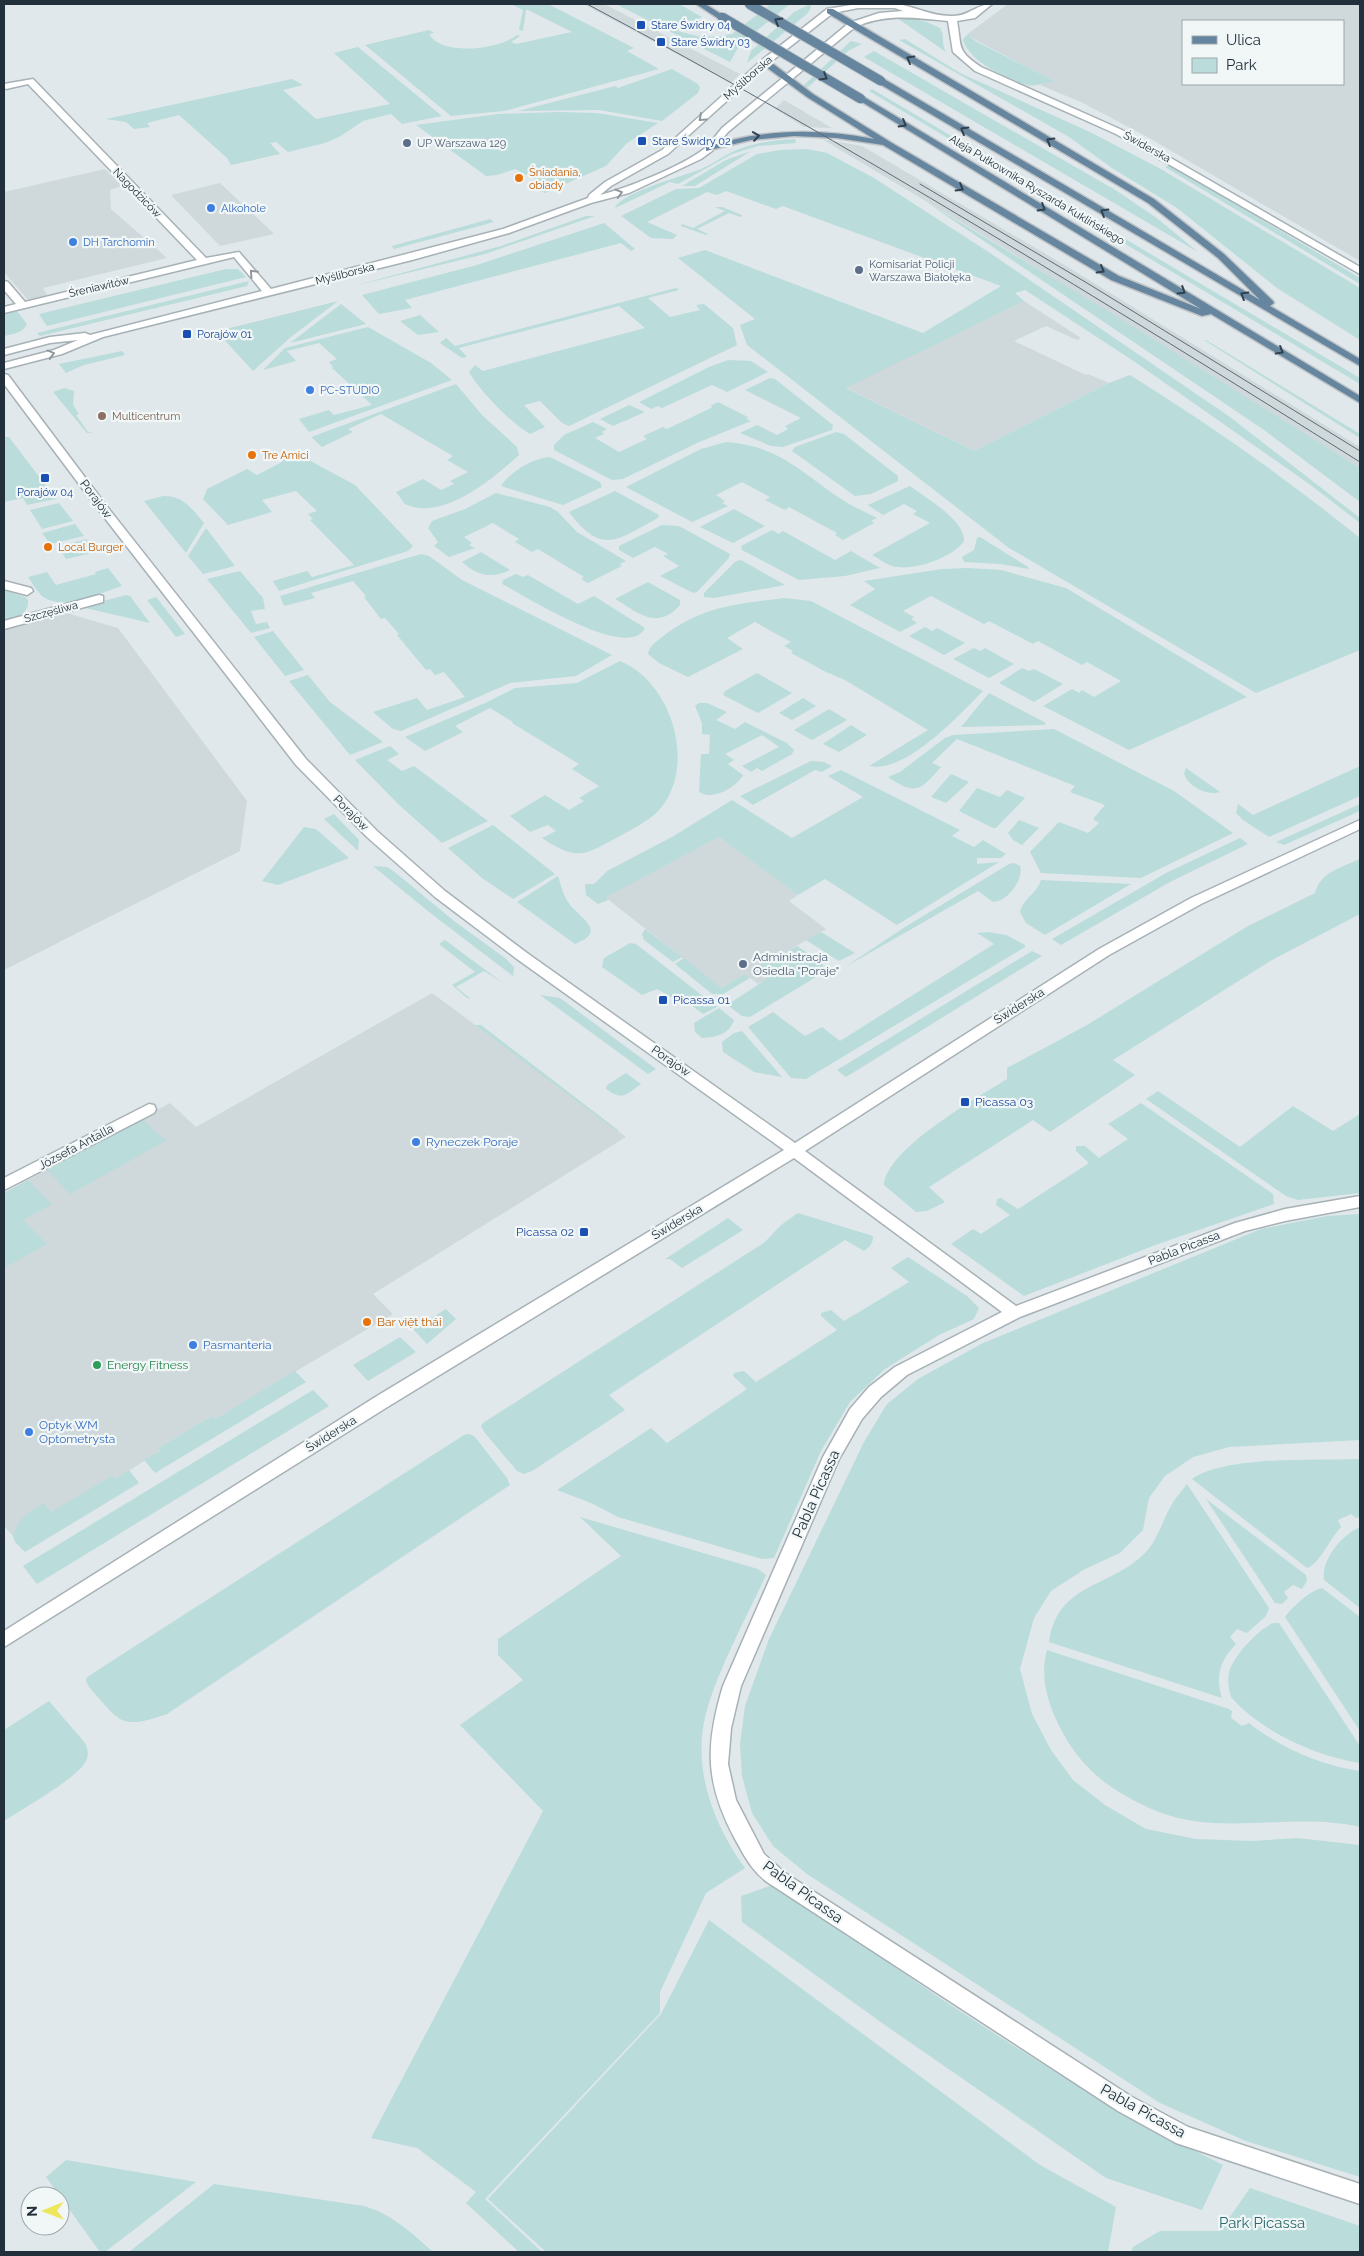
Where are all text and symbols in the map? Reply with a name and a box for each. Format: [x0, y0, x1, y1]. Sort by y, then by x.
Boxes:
one-way arrow [775, 17, 784, 27]
place label: Stare Świdry 04 [651, 18, 730, 32]
marker: Stare Świdry 04 [635, 19, 647, 31]
legend [1182, 20, 1344, 85]
text: Ulica [1226, 31, 1261, 49]
place label: Stare Świdry 03 [671, 35, 750, 49]
marker: Stare Świdry 03 [655, 36, 667, 48]
street label: Myśliborska [721, 53, 775, 103]
one-way arrow [907, 55, 916, 65]
text: Park [1226, 56, 1257, 74]
one-way arrow [819, 71, 828, 81]
one-way arrow [699, 112, 708, 121]
one-way arrow [897, 118, 906, 128]
one-way arrow [961, 126, 970, 136]
street label: Świderska [1121, 128, 1173, 165]
one-way arrow [751, 132, 760, 142]
street label: Aleja Pułkownika Ryszarda Kuklińskiego [947, 132, 1127, 248]
place label: Stare Świdry 02 [652, 134, 731, 148]
marker: Stare Świdry 02 [636, 135, 648, 147]
marker: UP Warszawa 129 [401, 137, 413, 149]
place label: UP Warszawa 129 [417, 137, 506, 150]
one-way arrow [1047, 138, 1056, 148]
place label: Śniadania, obiady [529, 165, 581, 192]
street label: Nagodziców [110, 166, 164, 220]
marker: Śniadania, obiady [513, 172, 525, 184]
one-way arrow [955, 182, 964, 192]
one-way arrow [615, 188, 623, 198]
one-way arrow [1037, 201, 1046, 211]
marker: Alkohole [205, 202, 217, 214]
place label: Alkohole [221, 202, 266, 215]
one-way arrow [1101, 209, 1110, 219]
marker: DH Tarchomin [67, 236, 79, 248]
place label: DH Tarchomin [83, 236, 155, 249]
place label: Komisariat Policji Warszawa Białołęka [869, 258, 971, 284]
street label: Myśliborska [314, 260, 376, 288]
one-way arrow [1095, 263, 1104, 273]
marker: Komisariat Policji Warszawa Białołęka [853, 264, 865, 276]
one-way arrow [250, 270, 259, 279]
street label: Śreniawitów [67, 273, 131, 300]
one-way arrow [1176, 285, 1185, 294]
one-way arrow [1241, 291, 1250, 301]
marker: Porajów 01 [181, 328, 193, 340]
place label: Porajów 01 [197, 328, 252, 341]
one-way arrow [1274, 345, 1283, 355]
one-way arrow [47, 350, 55, 360]
marker: PC-STUDIO [304, 384, 316, 396]
place label: PC-STUDIO [320, 384, 380, 397]
marker: Multicentrum [96, 410, 108, 422]
place label: Multicentrum [112, 410, 180, 423]
marker: Tre Amici [246, 449, 258, 461]
place label: Tre Amici [262, 449, 309, 462]
marker: Porajów 04 [39, 472, 51, 484]
street label: Porajów [77, 477, 115, 521]
place label: Porajów 04 [17, 486, 73, 499]
marker: Local Burger [42, 541, 54, 553]
place label: Local Burger [58, 541, 123, 554]
street label: Szczęśliwa [23, 599, 79, 625]
street label: Porajów [330, 792, 372, 834]
place label: Administracja Osiedla "Poraje" [753, 950, 839, 978]
marker: Administracja Osiedla "Poraje" [737, 958, 749, 970]
street label: Świderska [991, 985, 1047, 1027]
place label: Picassa 01 [673, 993, 730, 1007]
marker: Picassa 01 [657, 994, 669, 1006]
street label: Porajów [649, 1042, 693, 1080]
place label: Picassa 03 [975, 1095, 1033, 1109]
marker: Picassa 03 [959, 1096, 971, 1108]
street label: Józsefa Antalla [36, 1121, 116, 1173]
place label: Ryneczek Poraje [426, 1135, 518, 1149]
marker: Ryneczek Poraje [410, 1136, 422, 1148]
street label: Świderska [649, 1201, 705, 1243]
place label: Picassa 02 [516, 1225, 574, 1239]
marker: Picassa 02 [578, 1226, 590, 1238]
street label: Pabla Picassa [1146, 1228, 1222, 1268]
place label: Bar việt thái [377, 1315, 442, 1329]
marker: Bar việt thái [361, 1316, 373, 1328]
place label: Pasmanteria [203, 1338, 272, 1352]
marker: Pasmanteria [187, 1339, 199, 1351]
place label: Energy Fitness [107, 1358, 189, 1372]
marker: Energy Fitness [91, 1359, 103, 1371]
street label: Świderska [303, 1413, 359, 1455]
place label: Optyk WM Optometrysta [39, 1418, 115, 1446]
marker: Optyk WM Optometrysta [23, 1426, 35, 1438]
street label: Pabla Picassa [789, 1447, 843, 1541]
street label: Pabla Picassa [760, 1857, 846, 1927]
street label: Pabla Picassa [1097, 2080, 1189, 2142]
north arrow [20, 2186, 70, 2236]
text: N [24, 2206, 40, 2217]
park label: Park Picassa [1219, 2214, 1305, 2232]

